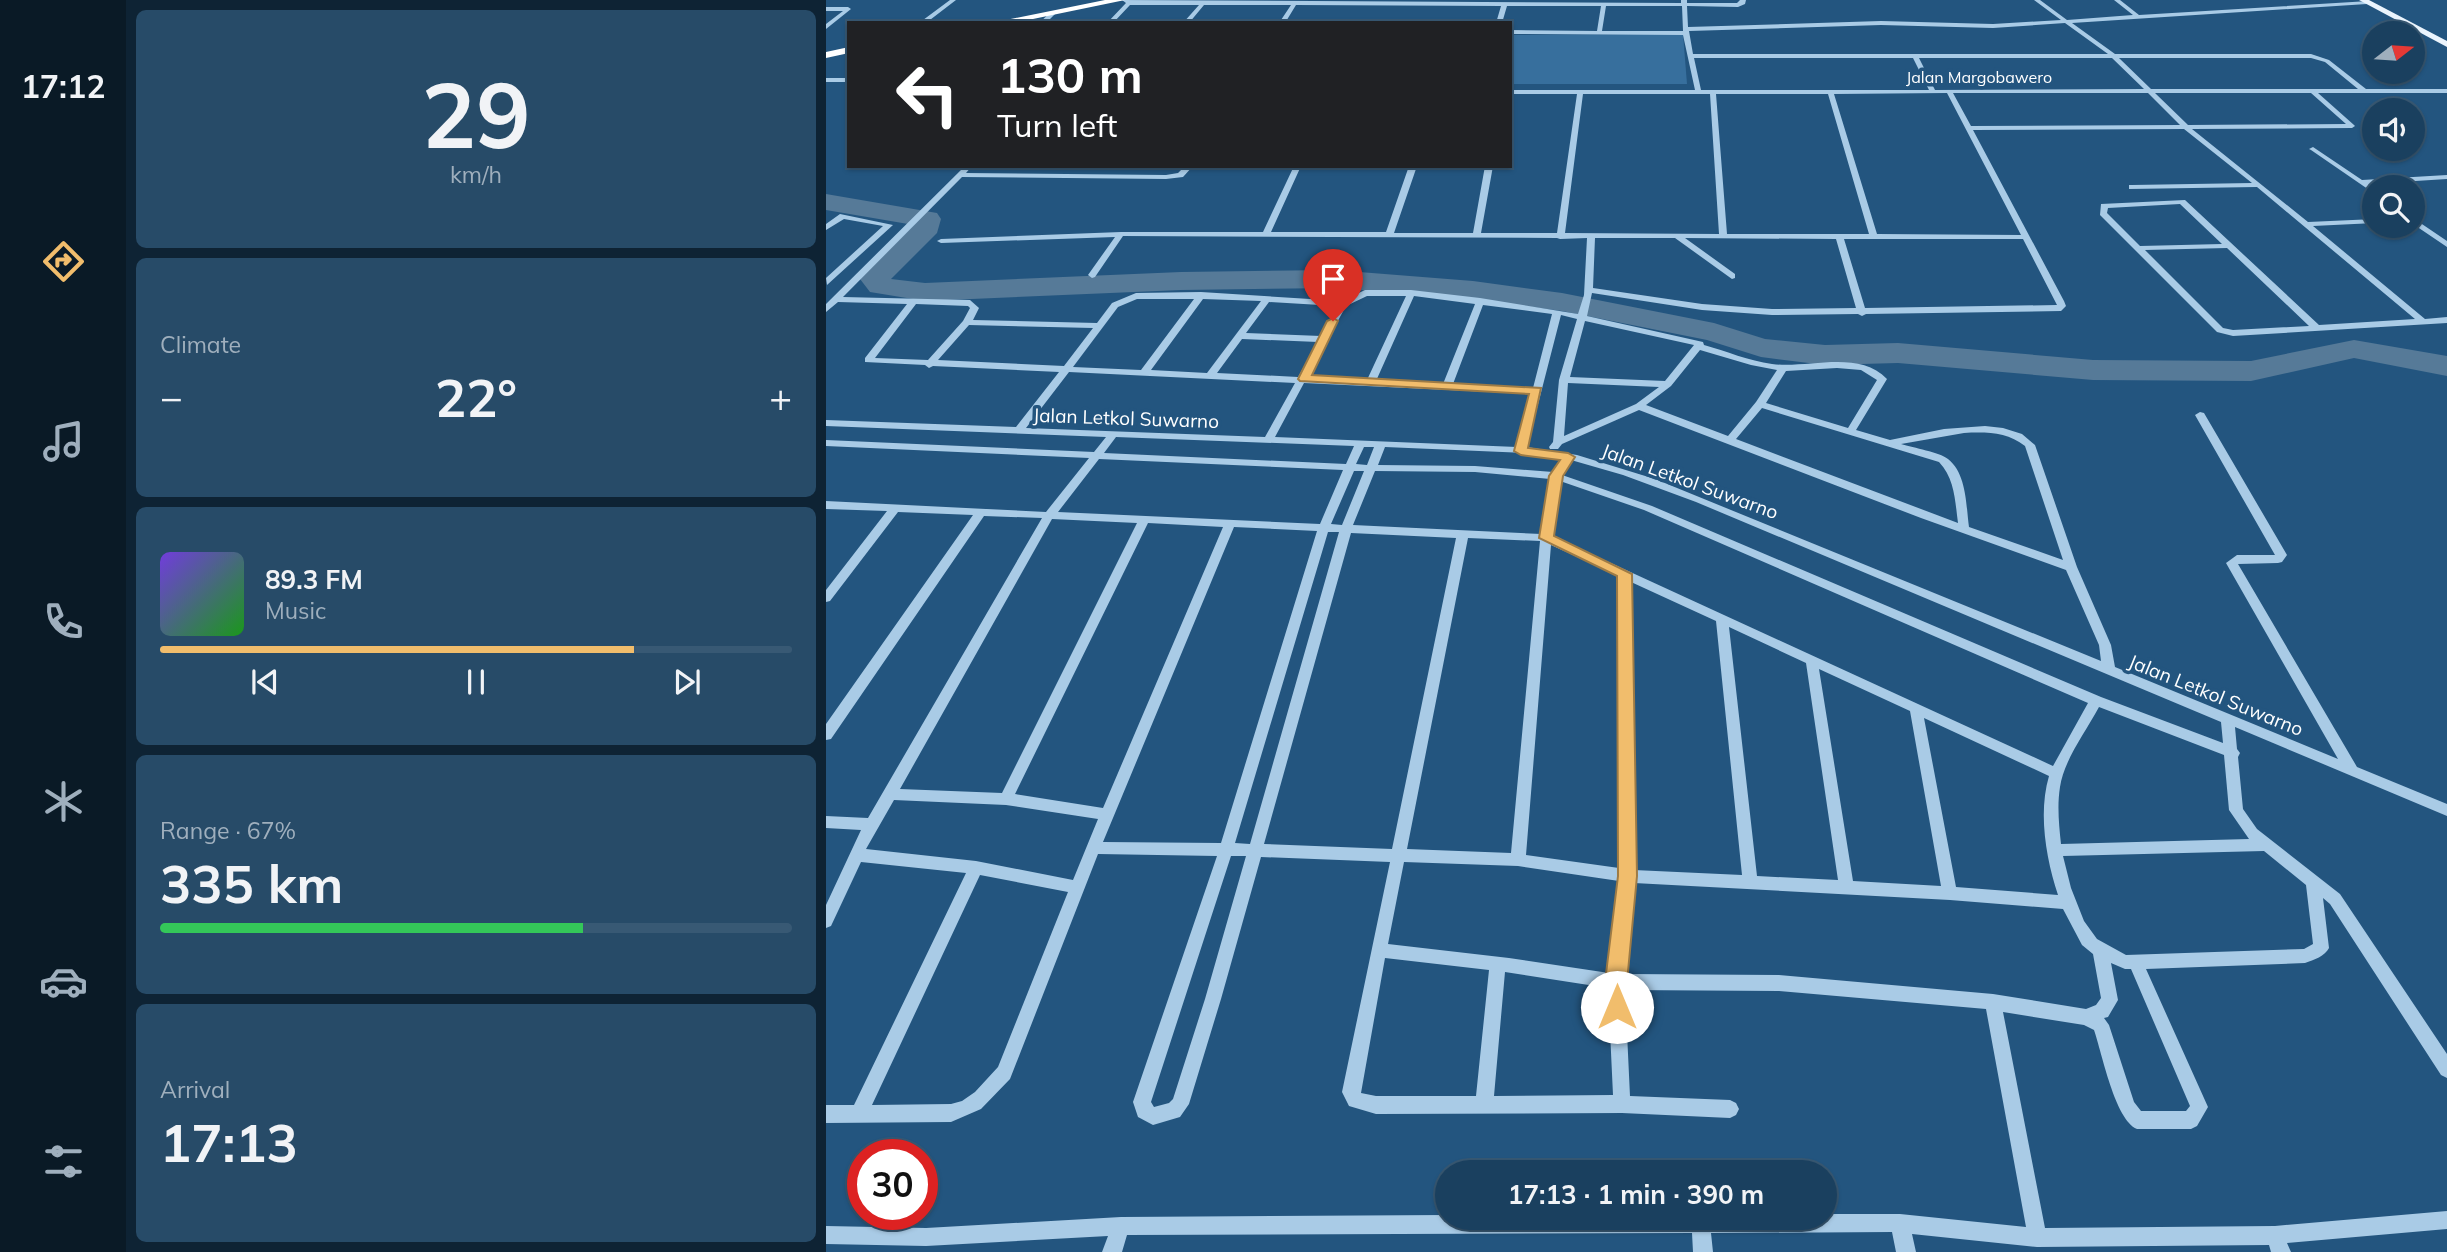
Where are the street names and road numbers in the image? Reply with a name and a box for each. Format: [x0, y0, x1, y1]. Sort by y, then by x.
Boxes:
street label: Jalan Margobawero [1906, 67, 2052, 87]
street label: Jalan Letkol Suwarno [1033, 403, 1219, 433]
street label: Jalan Letkol Suwarno [1598, 438, 1782, 524]
street label: Jalan Letkol Suwarno [2125, 649, 2307, 741]

